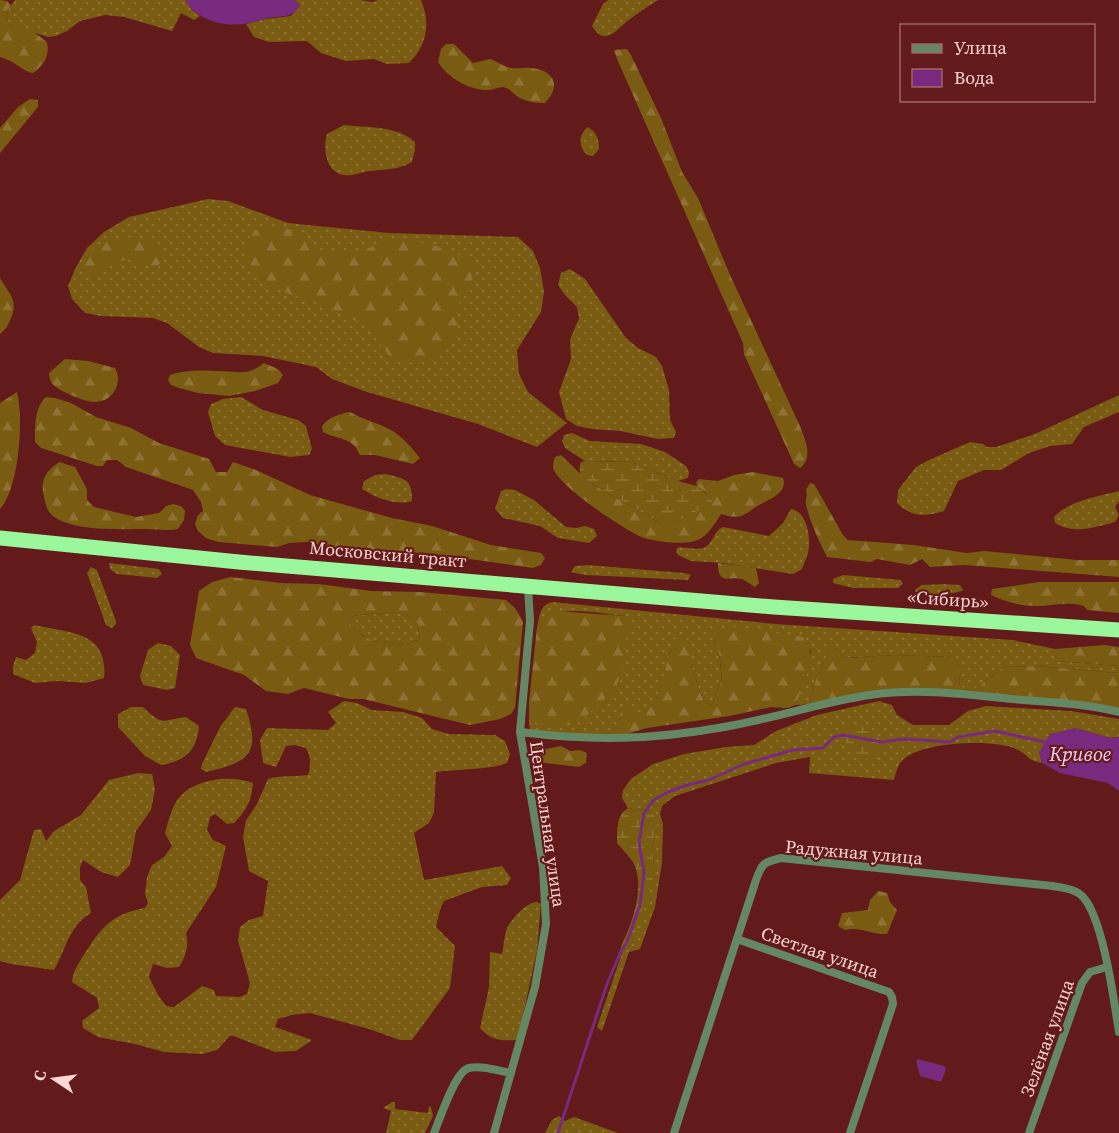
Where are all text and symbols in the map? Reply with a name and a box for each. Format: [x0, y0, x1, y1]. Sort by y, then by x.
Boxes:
legend [900, 24, 1095, 102]
text: Улица [954, 35, 1007, 60]
text: Вода [954, 65, 995, 90]
street label: Московский тракт [308, 535, 468, 573]
street label: «Сибирь» [907, 584, 990, 614]
street label: Центральная улица [524, 739, 572, 910]
water label: Кривое [1048, 740, 1111, 768]
street label: Радужная улица [784, 834, 925, 871]
street label: Светлая улица [758, 920, 883, 984]
street label: Зелёная улица [1014, 975, 1080, 1100]
north arrow [24, 1049, 84, 1109]
text: С [28, 1068, 51, 1083]

